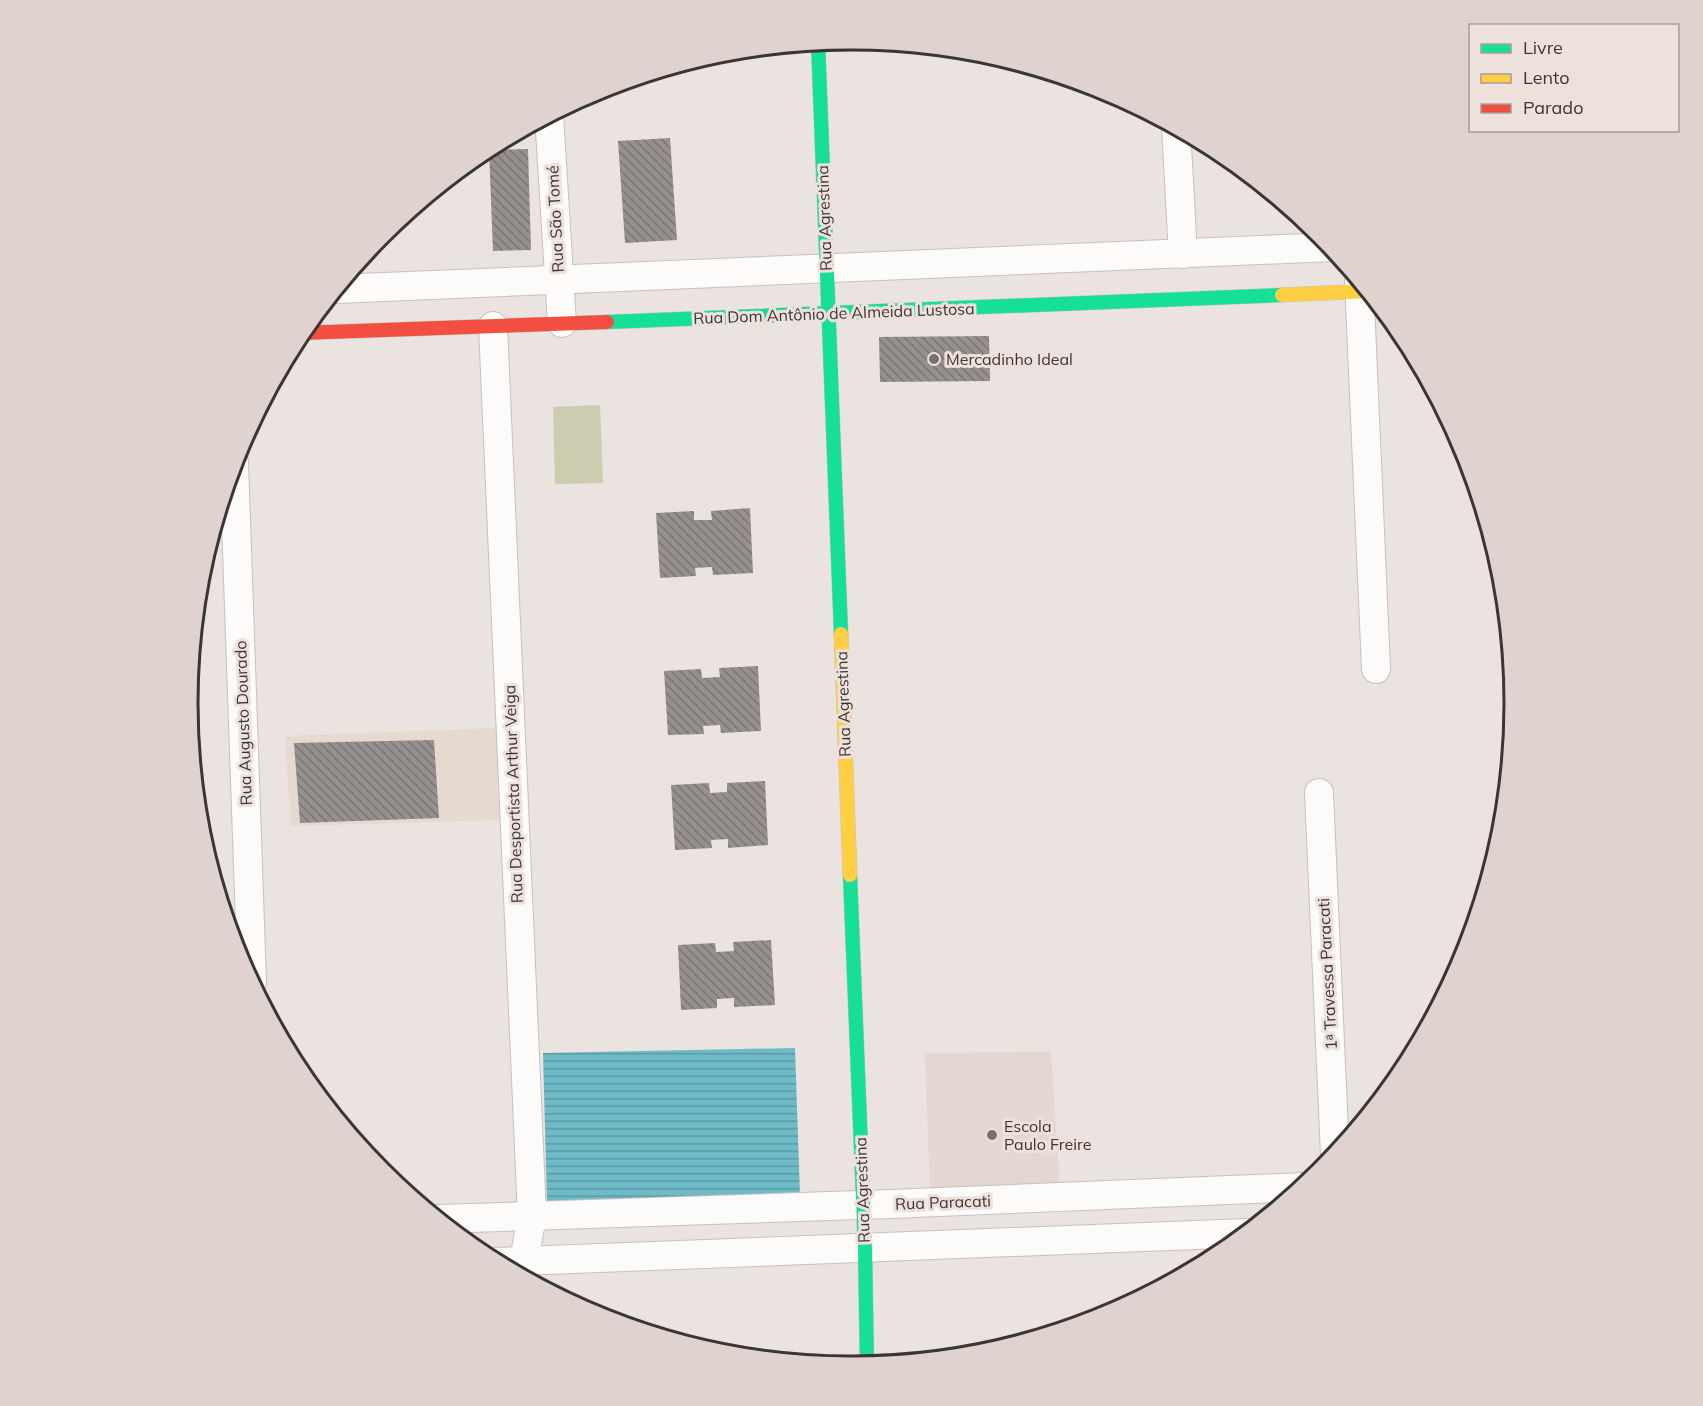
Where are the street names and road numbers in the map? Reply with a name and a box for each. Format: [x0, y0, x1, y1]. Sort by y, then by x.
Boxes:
street label: Rua São Tomé [542, 165, 568, 273]
street label: Rua Agrestina [812, 165, 836, 271]
street label: Rua Dom Antônio de Almeida Lustosa [693, 298, 975, 328]
street label: Rua Augusto Dourado [230, 640, 256, 806]
street label: Rua Agrestina [831, 651, 855, 757]
street label: Rua Desportista Arthur Veiga [499, 684, 527, 904]
street label: 1ᵃ Travessa Paracati [1313, 898, 1341, 1050]
street label: Rua Agrestina [850, 1137, 874, 1243]
street label: Rua Paracati [895, 1190, 991, 1214]

